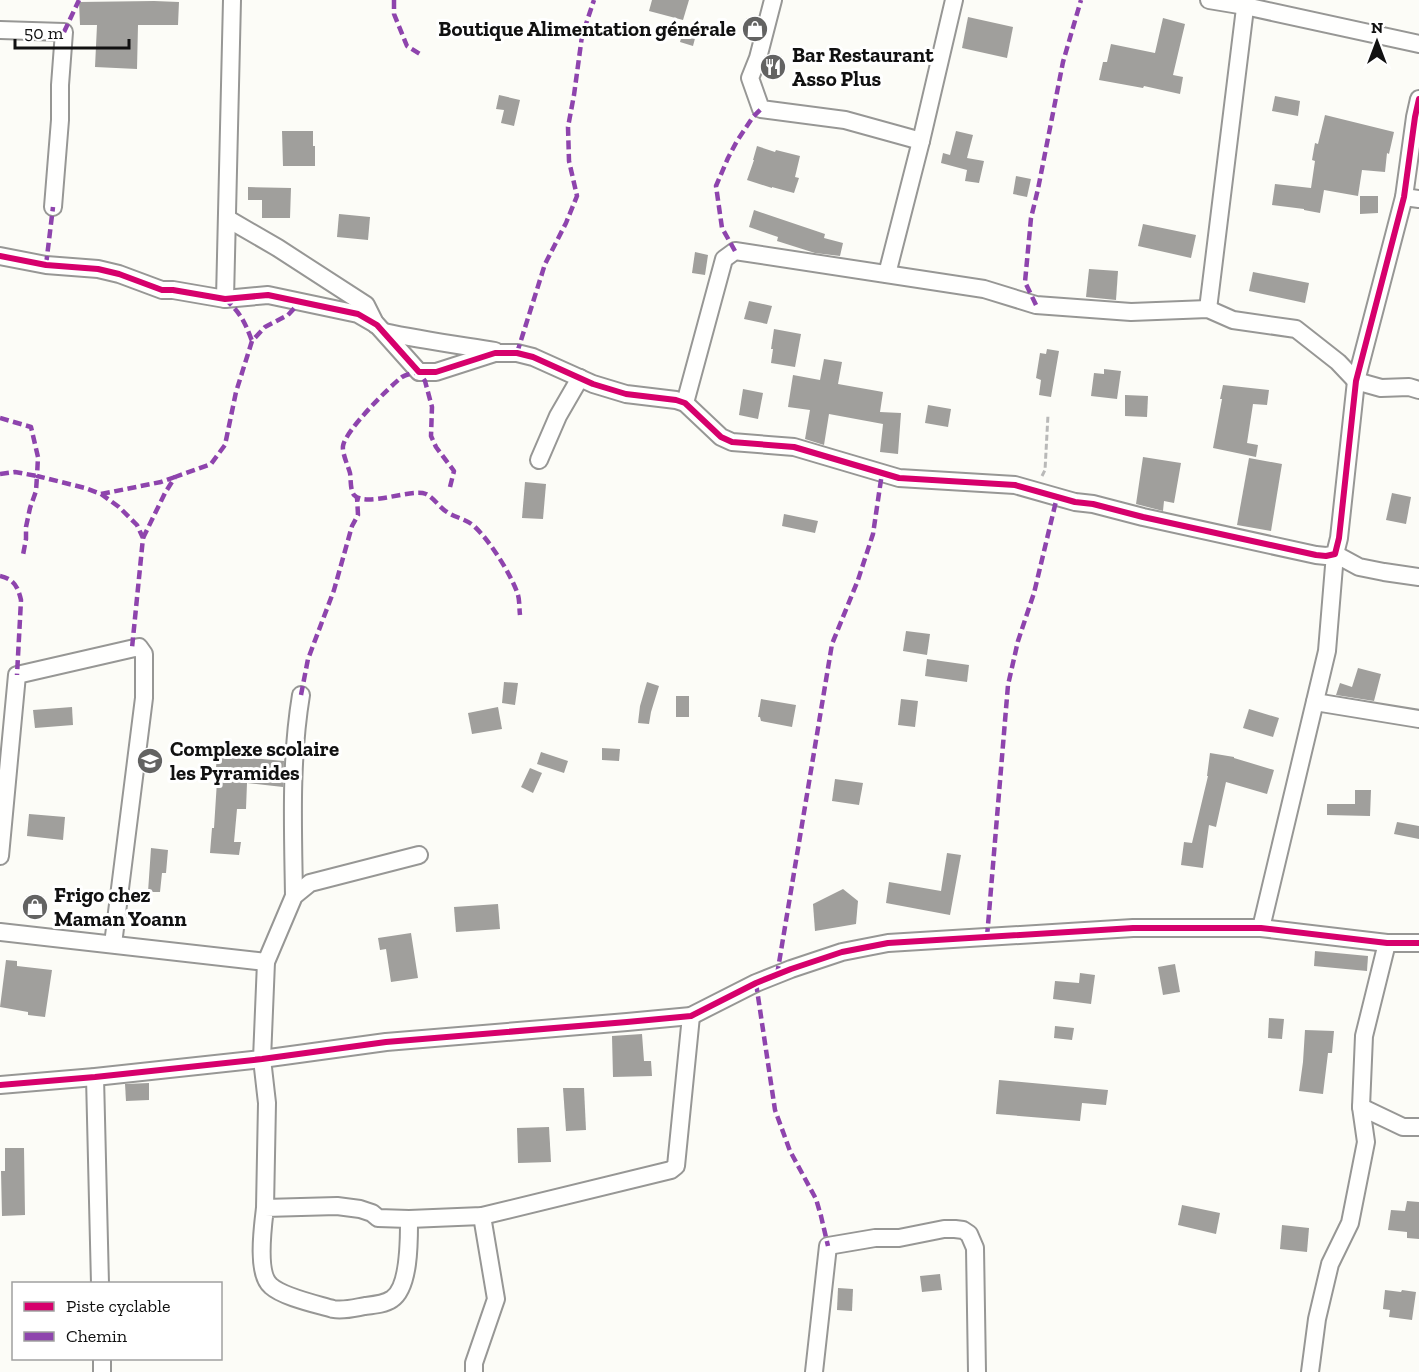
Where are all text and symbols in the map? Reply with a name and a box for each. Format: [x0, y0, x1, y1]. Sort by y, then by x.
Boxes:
scale bar [15, 12, 129, 50]
north arrow [1347, 12, 1407, 72]
shop icon: Boutique Alimentation générale [740, 14, 770, 44]
place label: Boutique Alimentation générale [438, 16, 736, 41]
text: N [1371, 18, 1383, 37]
text: 50 m [24, 22, 64, 44]
place label: Bar Restaurant Asso Plus [792, 42, 934, 91]
restaurant icon: Bar Restaurant Asso Plus [758, 52, 788, 82]
place label: Complexe scolaire les Pyramides [170, 736, 339, 785]
school or university icon: Complexe scolaire les Pyramides [135, 746, 165, 776]
place label: Frigo chez Maman Yoann [54, 882, 187, 931]
shop icon: Frigo chez Maman Yoann [20, 892, 50, 922]
legend [12, 1282, 222, 1360]
text: Piste cyclable [66, 1295, 170, 1317]
text: Chemin [66, 1325, 128, 1347]

